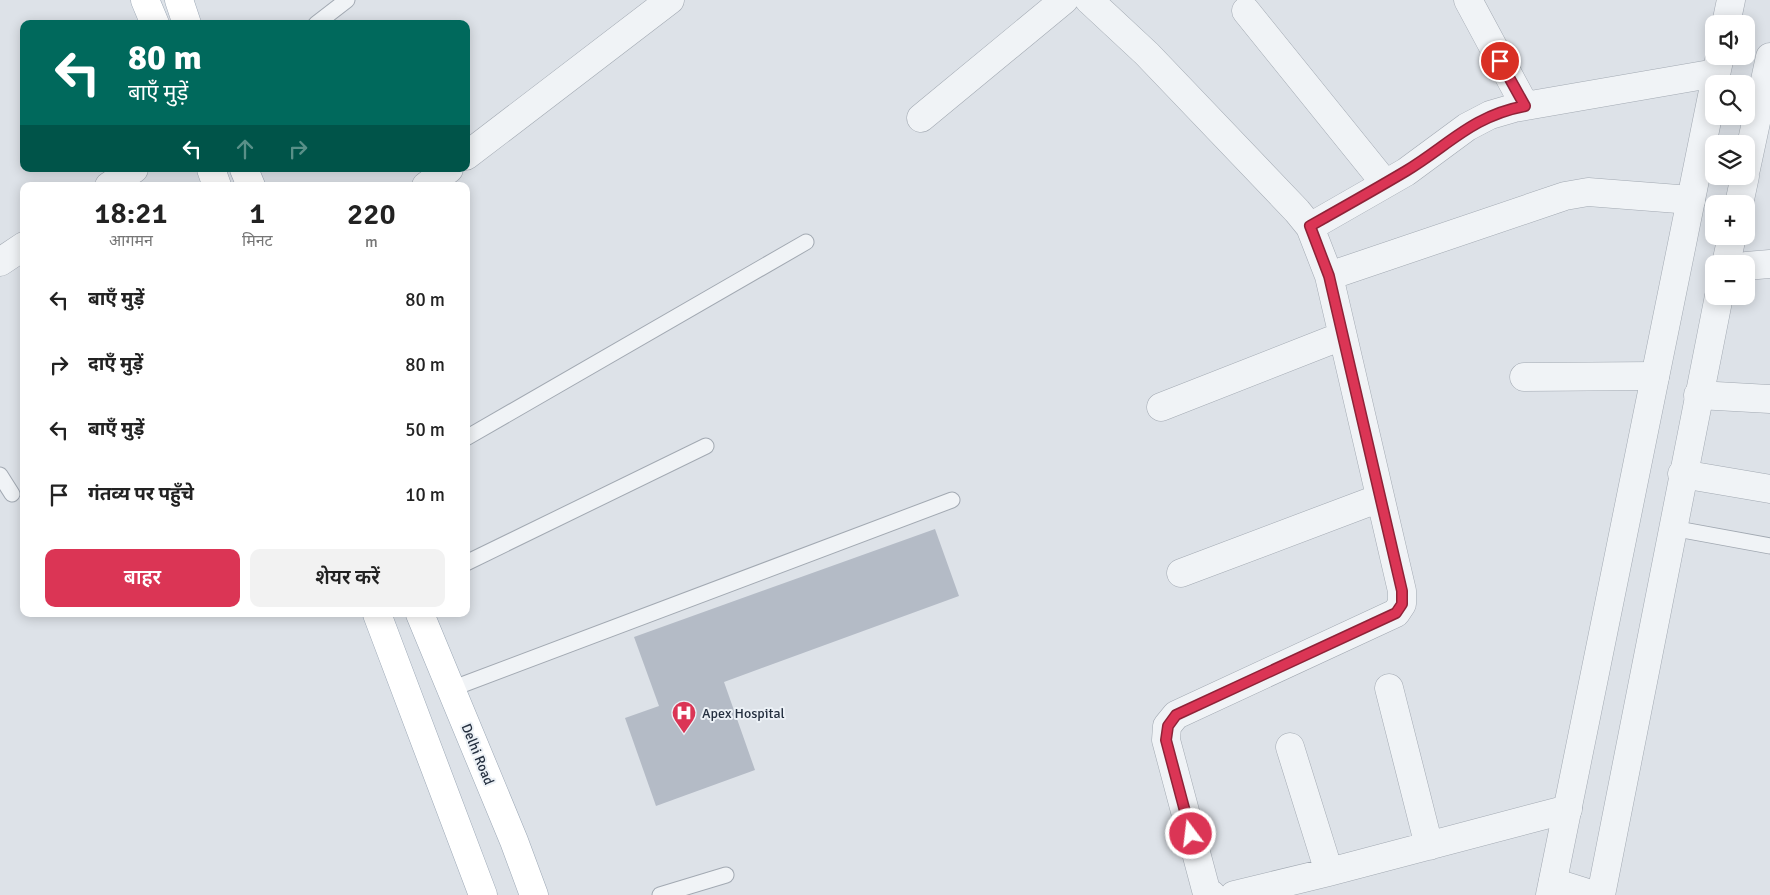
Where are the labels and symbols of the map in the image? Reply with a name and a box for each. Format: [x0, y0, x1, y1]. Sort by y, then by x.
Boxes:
pin [1479, 40, 1521, 82]
hospital icon: Apex Hospital [671, 700, 697, 734]
place label: Apex Hospital [702, 705, 785, 722]
street label: Delhi Road [458, 721, 498, 787]
position arrow [1164, 807, 1216, 859]

